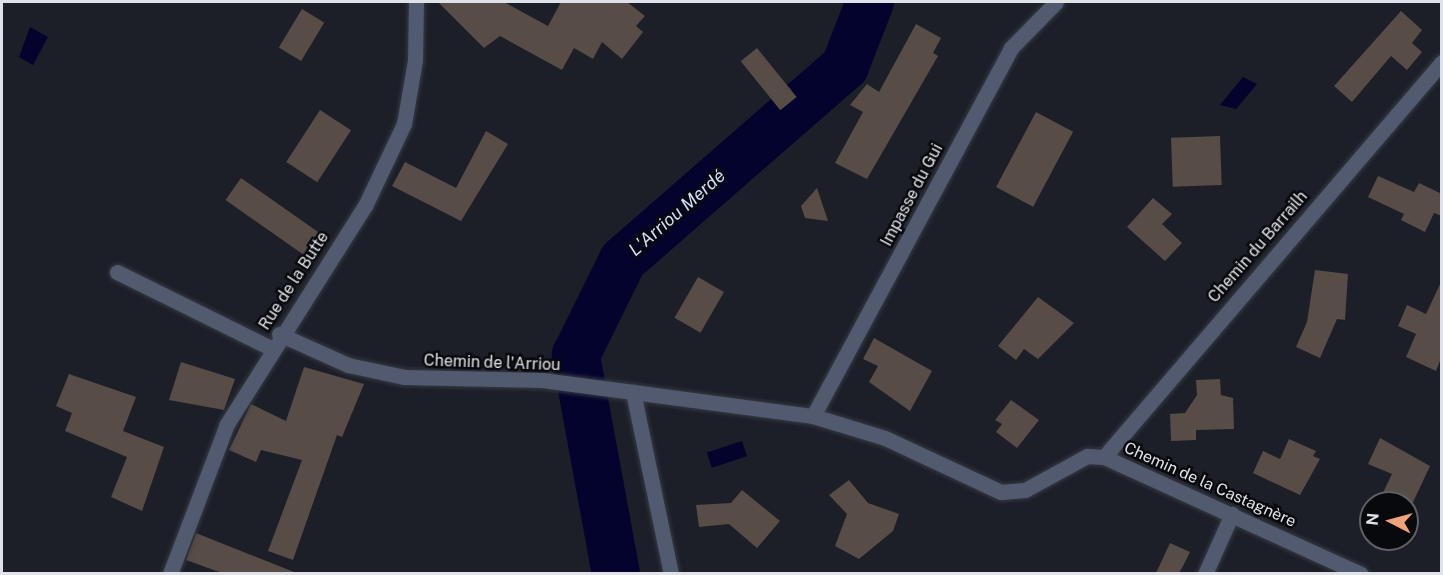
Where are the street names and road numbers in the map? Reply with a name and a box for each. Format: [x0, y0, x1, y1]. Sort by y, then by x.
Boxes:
street label: Impasse du Gui [877, 140, 947, 250]
street label: Chemin du Barrailh [1204, 187, 1312, 307]
street label: Rue de la Butte [255, 228, 333, 334]
street label: Chemin de l'Arriou [423, 351, 561, 375]
street label: Chemin de la Castagnère [1121, 438, 1299, 532]

